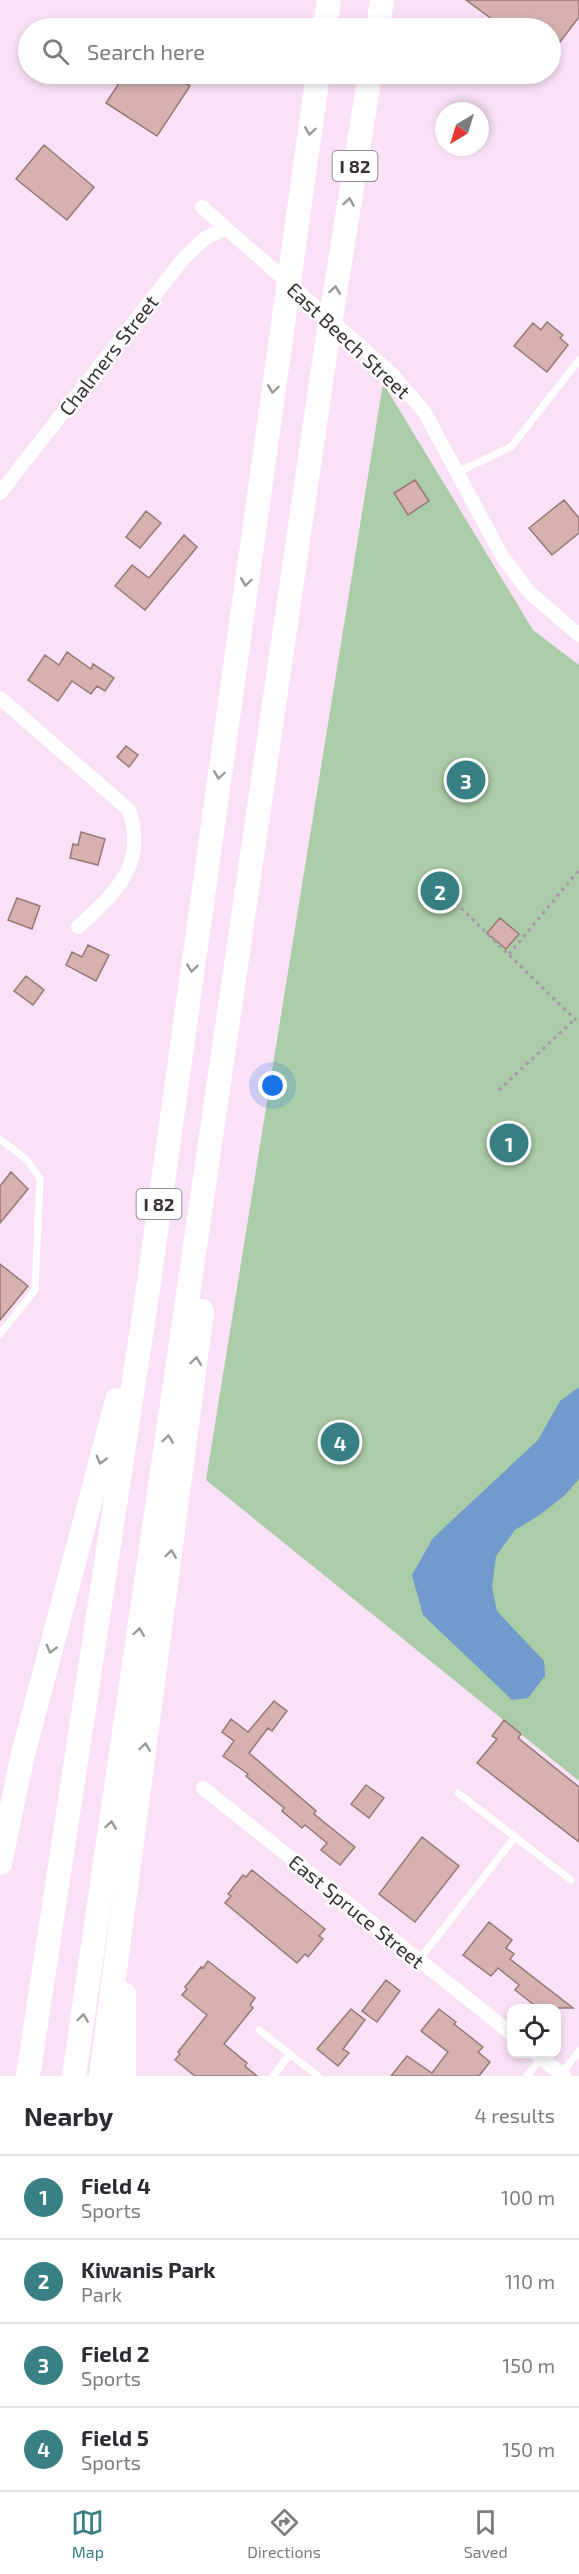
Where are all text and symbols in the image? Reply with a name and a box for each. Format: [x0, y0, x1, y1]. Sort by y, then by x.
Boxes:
search box [18, 18, 561, 84]
icon: search [39, 35, 72, 68]
text: Search here [87, 38, 205, 64]
north arrow [435, 102, 489, 156]
one-way arrow [304, 127, 316, 136]
road number: I 82 [332, 151, 378, 181]
one-way arrow [342, 197, 355, 207]
street label: East Beech Street [282, 277, 416, 404]
one-way arrow [329, 285, 341, 295]
street label: Chalmers Street [53, 290, 163, 420]
one-way arrow [267, 384, 279, 394]
one-way arrow [240, 577, 252, 587]
pin: 3 [446, 758, 486, 802]
one-way arrow [213, 771, 226, 780]
pin: 2 [420, 868, 460, 914]
one-way arrow [187, 964, 199, 973]
your location [258, 1071, 287, 1100]
pin: 1 [490, 1120, 528, 1166]
road number: I 82 [136, 1189, 182, 1219]
one-way arrow [190, 1356, 202, 1365]
pin: 4 [320, 1420, 360, 1464]
one-way arrow [161, 1435, 173, 1444]
one-way arrow [96, 1454, 108, 1465]
one-way arrow [164, 1550, 176, 1559]
one-way arrow [133, 1628, 145, 1637]
one-way arrow [45, 1643, 58, 1653]
one-way arrow [138, 1743, 150, 1752]
one-way arrow [105, 1821, 117, 1830]
street label: East Spruce Street [285, 1849, 430, 1973]
map controls [507, 2004, 561, 2058]
button: locate [507, 2004, 561, 2058]
one-way arrow [76, 2014, 88, 2023]
text: Nearby [24, 2100, 113, 2131]
text: 4 results [475, 2103, 555, 2127]
text: Field 4 [81, 2172, 151, 2198]
text: 1 [39, 2185, 48, 2209]
text: 100 m [501, 2185, 555, 2209]
text: Sports [81, 2198, 141, 2222]
text: Kiwanis Park [81, 2256, 216, 2282]
text: 2 [38, 2269, 49, 2293]
text: 110 m [505, 2269, 555, 2293]
text: Park [81, 2282, 122, 2306]
text: Field 2 [81, 2340, 150, 2366]
text: 3 [38, 2353, 49, 2377]
text: 150 m [502, 2353, 555, 2377]
text: Sports [81, 2366, 141, 2390]
text: Field 5 [81, 2424, 149, 2450]
text: 4 [37, 2437, 50, 2461]
text: 150 m [502, 2437, 555, 2461]
text: Sports [81, 2450, 141, 2474]
tab: Map [71, 2506, 104, 2561]
tab: Directions [247, 2506, 321, 2561]
tab: Saved [464, 2506, 508, 2561]

